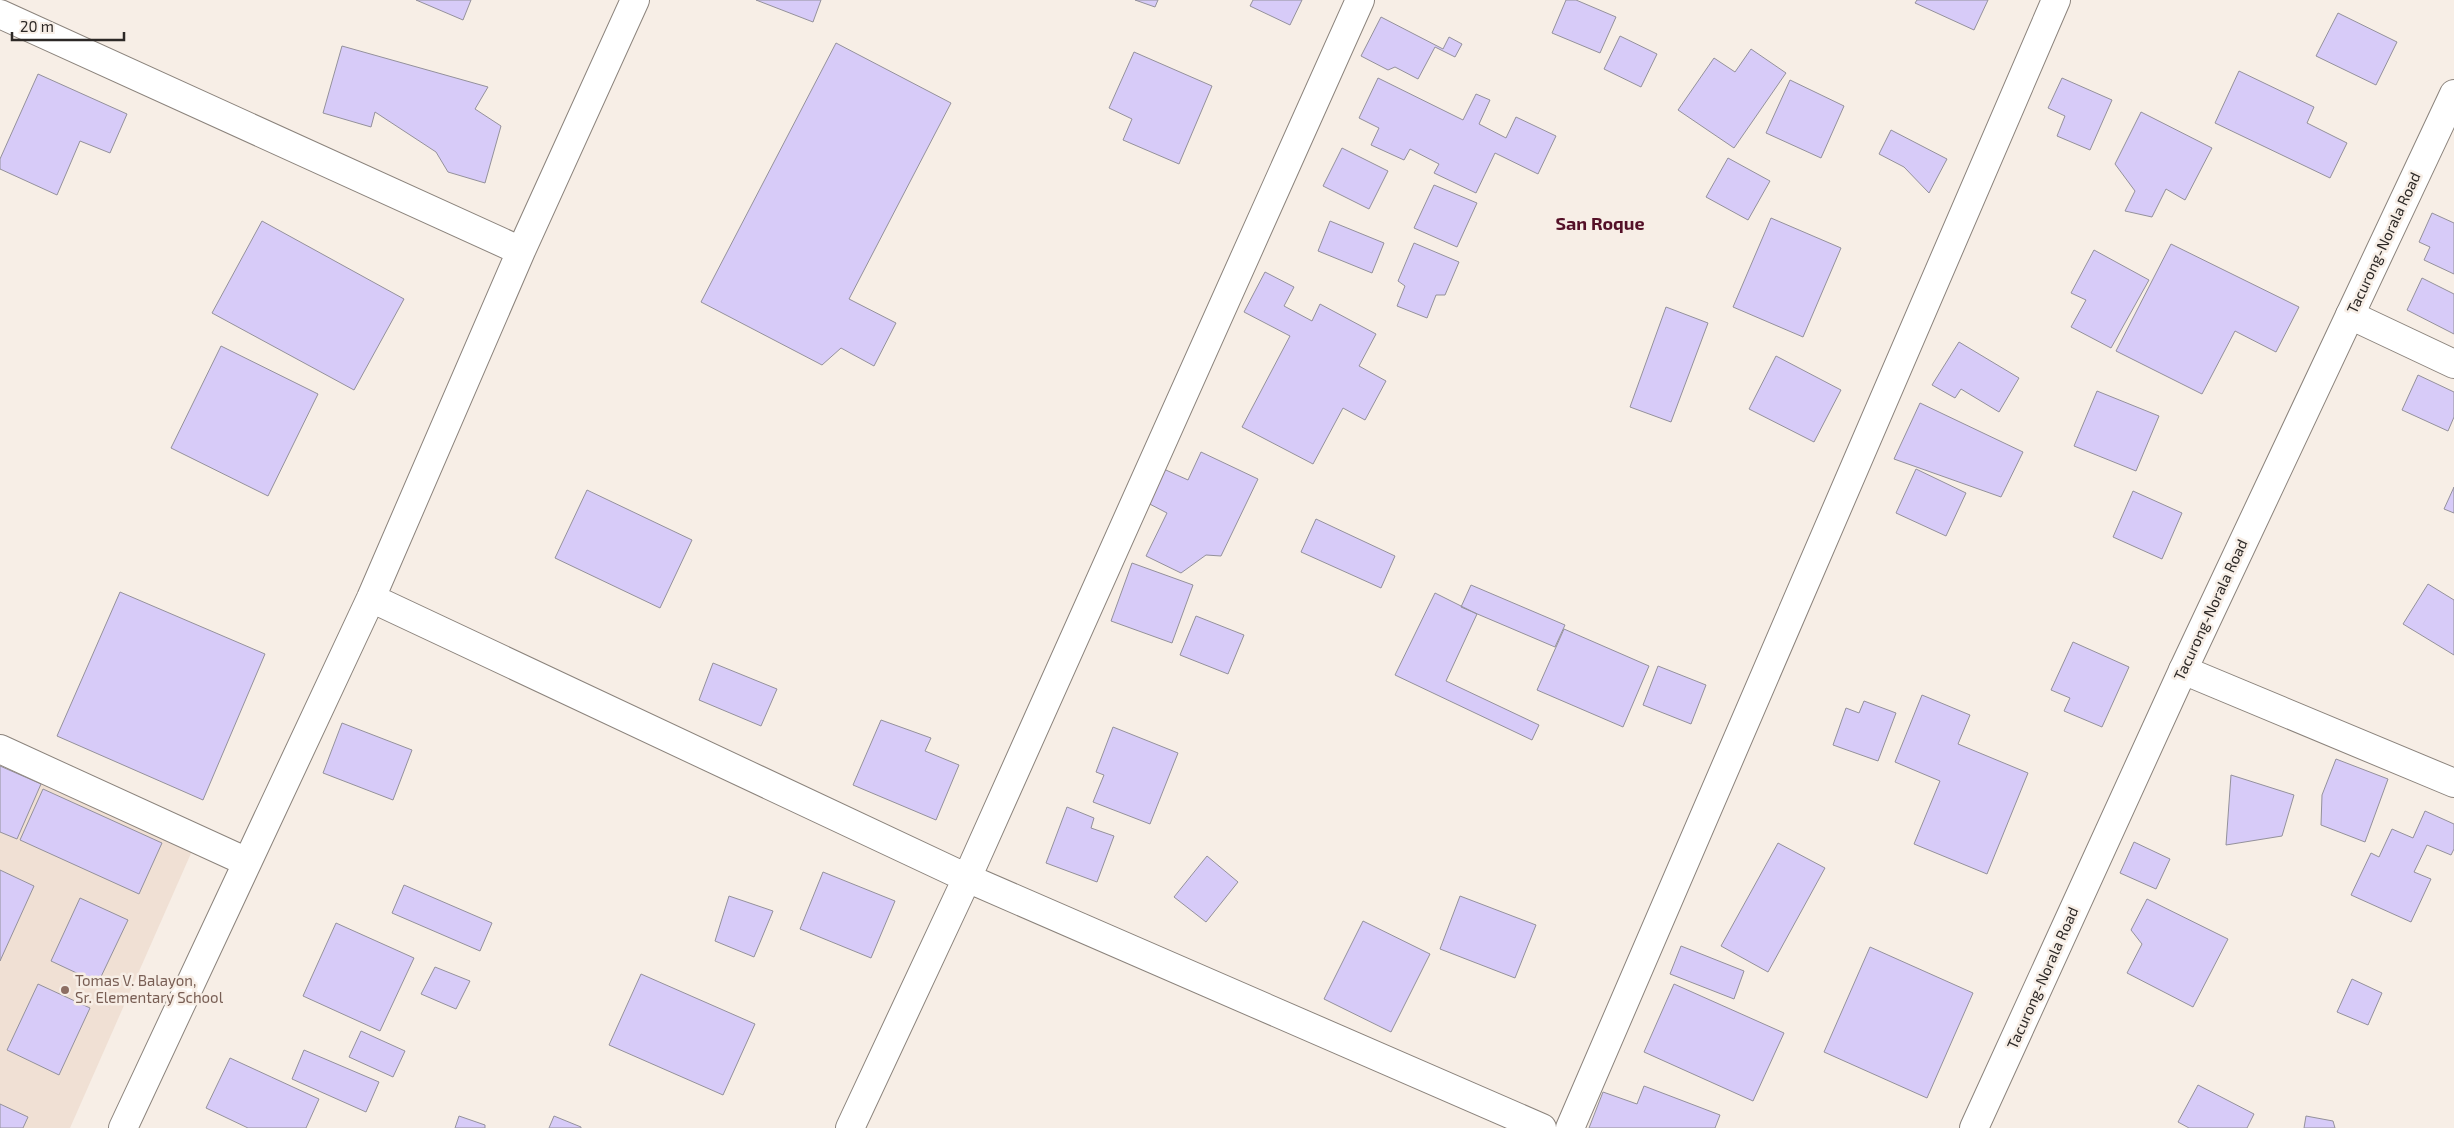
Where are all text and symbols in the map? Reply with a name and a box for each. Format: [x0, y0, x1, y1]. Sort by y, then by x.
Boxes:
scale bar [12, 10, 125, 42]
text: 20 m [20, 17, 54, 35]
street label: Tacurong-Norala Road [2342, 169, 2424, 316]
district label: San Roque [1555, 212, 1645, 234]
street label: Tacurong-Norala Road [2169, 536, 2251, 683]
street label: Tacurong-Norala Road [2003, 904, 2082, 1051]
place label: Tomas V. Balayon, Sr. Elementary School [75, 971, 224, 1006]
marker: Tomas V. Balayon, Sr. Elementary School [59, 984, 71, 996]

